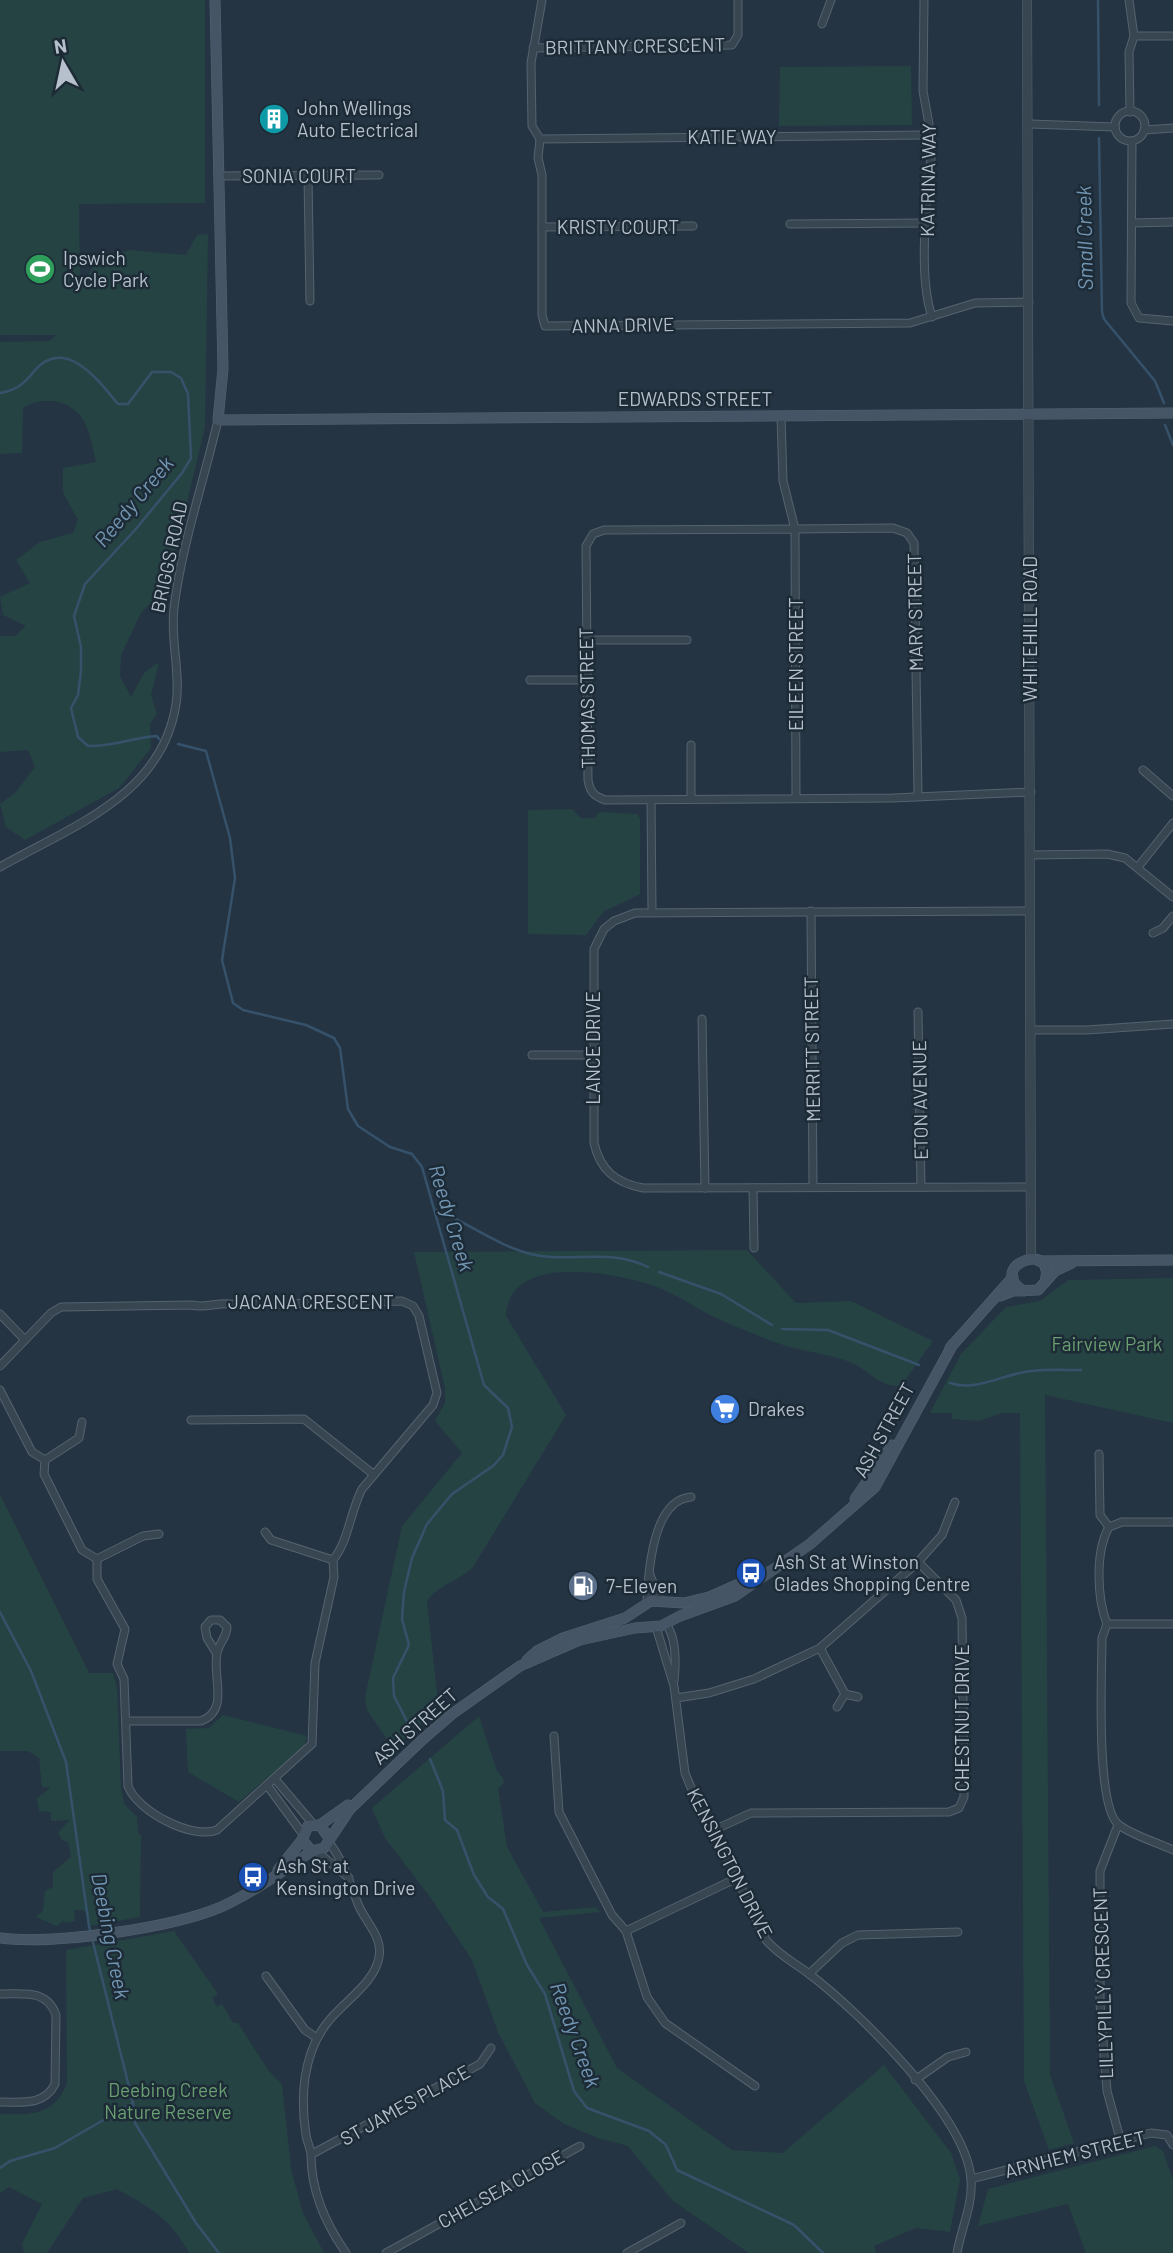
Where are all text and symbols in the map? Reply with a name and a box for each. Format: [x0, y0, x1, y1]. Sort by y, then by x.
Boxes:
north arrow [28, 28, 98, 98]
street label: BRITTANY CRESCENT [545, 32, 725, 59]
text: N [52, 33, 68, 58]
place label: John Wellings Auto Electrical [297, 96, 418, 141]
building icon: John Wellings Auto Electrical [257, 102, 291, 136]
street label: KATRINA WAY [915, 123, 940, 237]
street label: KATIE WAY [687, 125, 777, 148]
street label: SONIA COURT [242, 164, 356, 187]
water label: Small Creek [1070, 185, 1097, 291]
street label: KRISTY COURT [557, 215, 679, 238]
place label: Ipswich Cycle Park [63, 246, 148, 291]
sports icon: Ipswich Cycle Park [23, 252, 57, 286]
street label: ANNA DRIVE [571, 312, 675, 337]
street label: EDWARDS STREET [618, 387, 772, 410]
water label: Reedy Creek [88, 450, 178, 551]
street label: BRIGGS ROAD [145, 499, 192, 615]
street label: MARY STREET [902, 553, 927, 671]
street label: WHITEHILL ROAD [1018, 556, 1041, 702]
street label: EILEEN STREET [784, 597, 807, 731]
street label: THOMAS STREET [574, 627, 599, 769]
street label: MERRITT STREET [799, 976, 824, 1122]
street label: LANCE DRIVE [581, 991, 604, 1105]
street label: ETON AVENUE [907, 1040, 932, 1160]
water label: Reedy Creek [424, 1161, 481, 1275]
street label: JACANA CRESCENT [228, 1290, 394, 1313]
park label: Fairview Park [1052, 1332, 1162, 1355]
street label: ASH STREET [848, 1378, 919, 1481]
supermarket icon: Drakes [708, 1392, 742, 1426]
place label: Drakes [748, 1397, 805, 1420]
place label: Ash St at Winston Glades Shopping Centre [774, 1550, 970, 1595]
bus stop icon: Ash St at Winston Glades Shopping Centre [734, 1556, 768, 1590]
fuel station icon: 7-Eleven [566, 1569, 600, 1603]
place label: 7-Eleven [606, 1574, 677, 1597]
street label: CHESTNUT DRIVE [950, 1644, 973, 1792]
street label: ASH STREET [367, 1682, 462, 1769]
street label: KENSINGTON DRIVE [683, 1784, 778, 1942]
place label: Ash St at Kensington Drive [276, 1854, 415, 1899]
bus stop icon: Ash St at Kensington Drive [236, 1860, 270, 1894]
water label: Deebing Creek [87, 1870, 136, 2002]
street label: LILLYPILLY CRESCENT [1088, 1887, 1117, 2079]
water label: Reedy Creek [546, 1978, 607, 2091]
street label: ST JAMES PLACE [336, 2059, 474, 2150]
park label: Deebing Creek Nature Reserve [104, 2078, 232, 2123]
street label: ARNHEM STREET [1002, 2125, 1148, 2182]
street label: CHELSEA CLOSE [434, 2144, 568, 2233]

